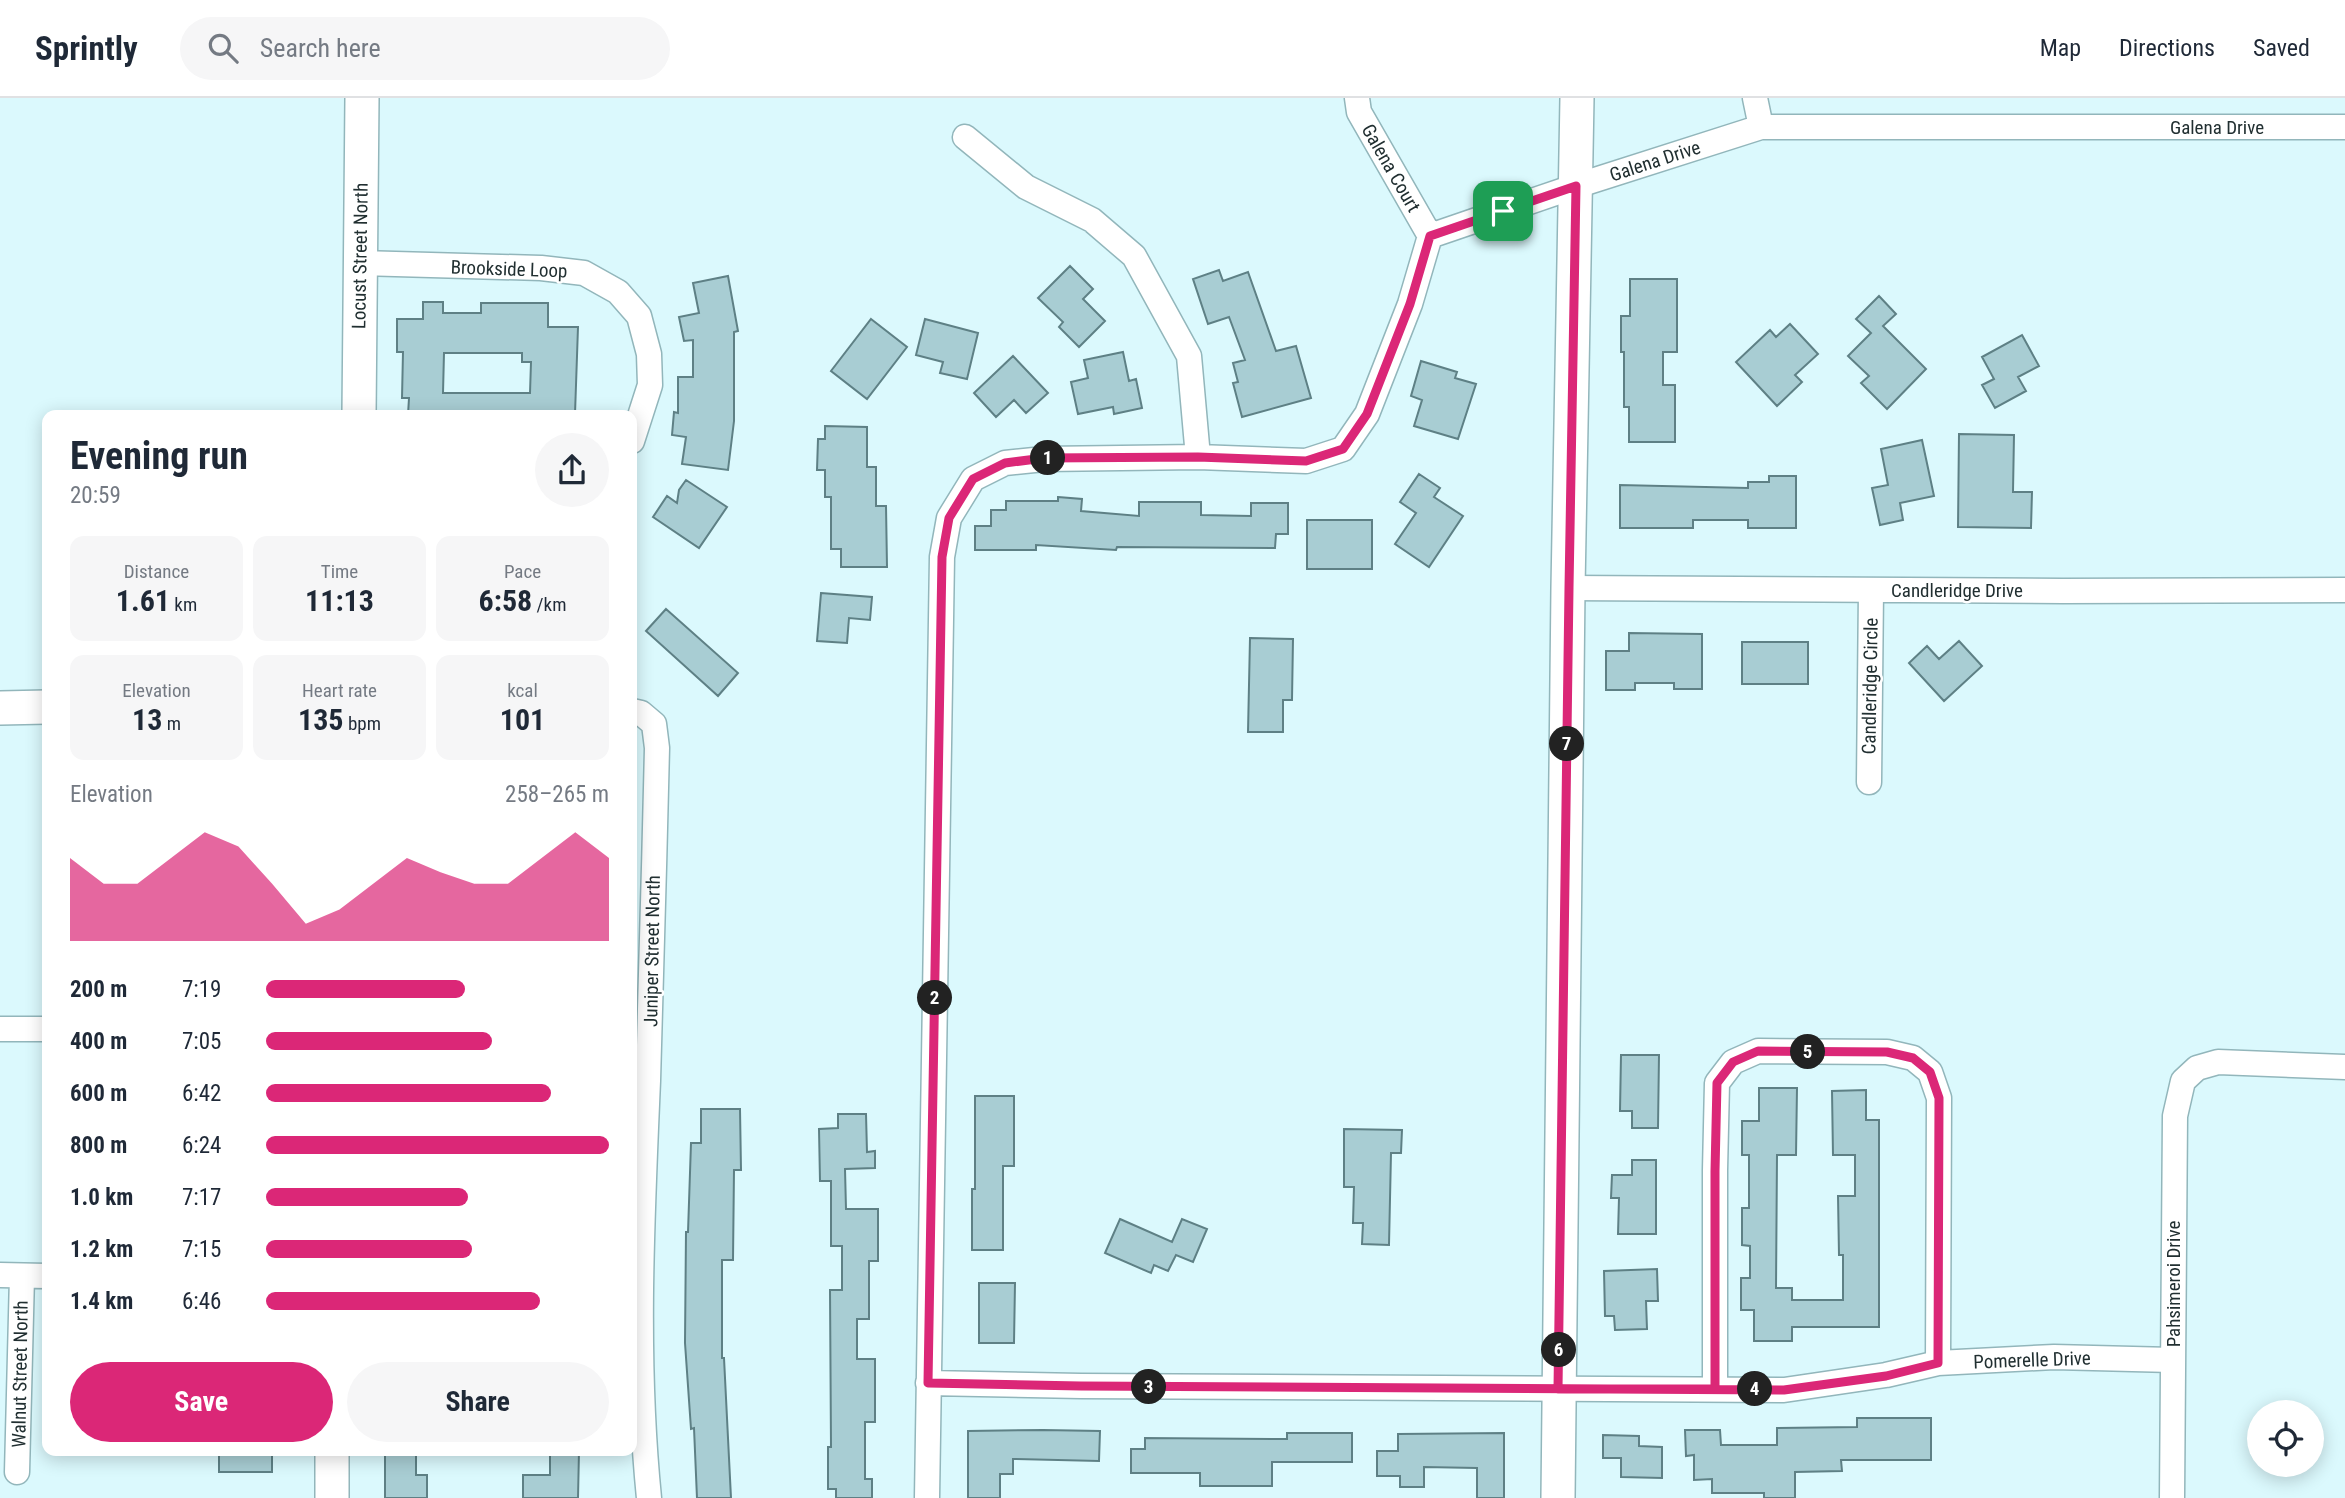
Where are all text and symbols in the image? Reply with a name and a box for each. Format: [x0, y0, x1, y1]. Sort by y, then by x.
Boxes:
search box [180, 17, 670, 80]
text: Sprintly [35, 29, 138, 68]
icon: search [204, 29, 242, 67]
text: Search here [260, 33, 381, 63]
text: Map [2040, 34, 2081, 62]
text: Directions [2119, 34, 2215, 62]
text: Saved [2253, 34, 2310, 62]
street label: Galena Drive [2170, 116, 2264, 139]
street label: Galena Court [1357, 120, 1425, 216]
street label: Galena Drive [1607, 135, 1703, 186]
pin [1473, 181, 1533, 241]
street label: Locust Street North [347, 183, 373, 329]
icon: arrive [1484, 192, 1522, 230]
street label: Brookside Loop [450, 255, 568, 283]
button: share [535, 433, 609, 507]
text: Evening run [70, 434, 248, 478]
pin: 1 [1030, 440, 1066, 476]
text: 1 [1043, 446, 1052, 469]
text: 20:59 [70, 482, 121, 509]
text: Distance [124, 560, 189, 583]
text: Time [321, 560, 358, 583]
text: Pace [504, 560, 541, 583]
street label: Candleridge Drive [1891, 579, 2023, 602]
text: 1.61 [116, 583, 170, 618]
text: 11:13 [305, 583, 374, 618]
text: 6:58 [479, 583, 532, 618]
text: km [170, 593, 197, 616]
text: /km [532, 593, 566, 616]
street label: Candleridge Circle [1857, 617, 1883, 755]
text: Elevation [122, 679, 191, 702]
text: Heart rate [302, 679, 377, 702]
text: kcal [507, 679, 538, 702]
text: 13 [132, 702, 162, 737]
text: 135 [298, 702, 344, 737]
text: 101 [500, 702, 545, 737]
text: m [162, 712, 181, 735]
text: bpm [344, 712, 381, 735]
pin: 7 [1550, 726, 1584, 762]
text: 7 [1562, 732, 1571, 755]
text: Elevation [70, 781, 153, 808]
text: 258–265 m [505, 781, 609, 808]
street label: Juniper Street North [639, 875, 665, 1027]
text: 200 m [70, 976, 127, 1003]
text: 7:19 [182, 976, 221, 1003]
pin: 2 [918, 981, 953, 1016]
text: 2 [930, 986, 939, 1009]
text: 400 m [70, 1028, 127, 1055]
text: 7:05 [182, 1028, 221, 1055]
pin: 5 [1790, 1034, 1826, 1070]
text: 5 [1803, 1040, 1812, 1063]
text: 600 m [70, 1080, 127, 1107]
text: 6:42 [182, 1080, 221, 1107]
text: 800 m [70, 1132, 127, 1159]
text: 6:24 [182, 1132, 221, 1159]
text: 1.0 km [70, 1184, 133, 1211]
text: 7:17 [182, 1184, 221, 1211]
street label: Pahsimeroi Drive [2162, 1221, 2185, 1347]
text: 1.2 km [70, 1236, 133, 1263]
text: 7:15 [182, 1236, 221, 1263]
text: 1.4 km [70, 1288, 133, 1315]
text: 6:46 [182, 1288, 221, 1315]
street label: Walnut Street North [7, 1300, 33, 1448]
pin: 6 [1542, 1332, 1576, 1368]
text: 6 [1554, 1338, 1563, 1361]
street label: Pomerelle Drive [1973, 1346, 2091, 1374]
button: Save [70, 1362, 333, 1442]
button: Share [347, 1362, 609, 1442]
pin: 3 [1132, 1370, 1166, 1404]
pin: 4 [1738, 1372, 1772, 1406]
text: 3 [1144, 1375, 1153, 1398]
text: 4 [1750, 1377, 1759, 1400]
map controls [2247, 1400, 2324, 1477]
button: locate [2247, 1400, 2324, 1477]

